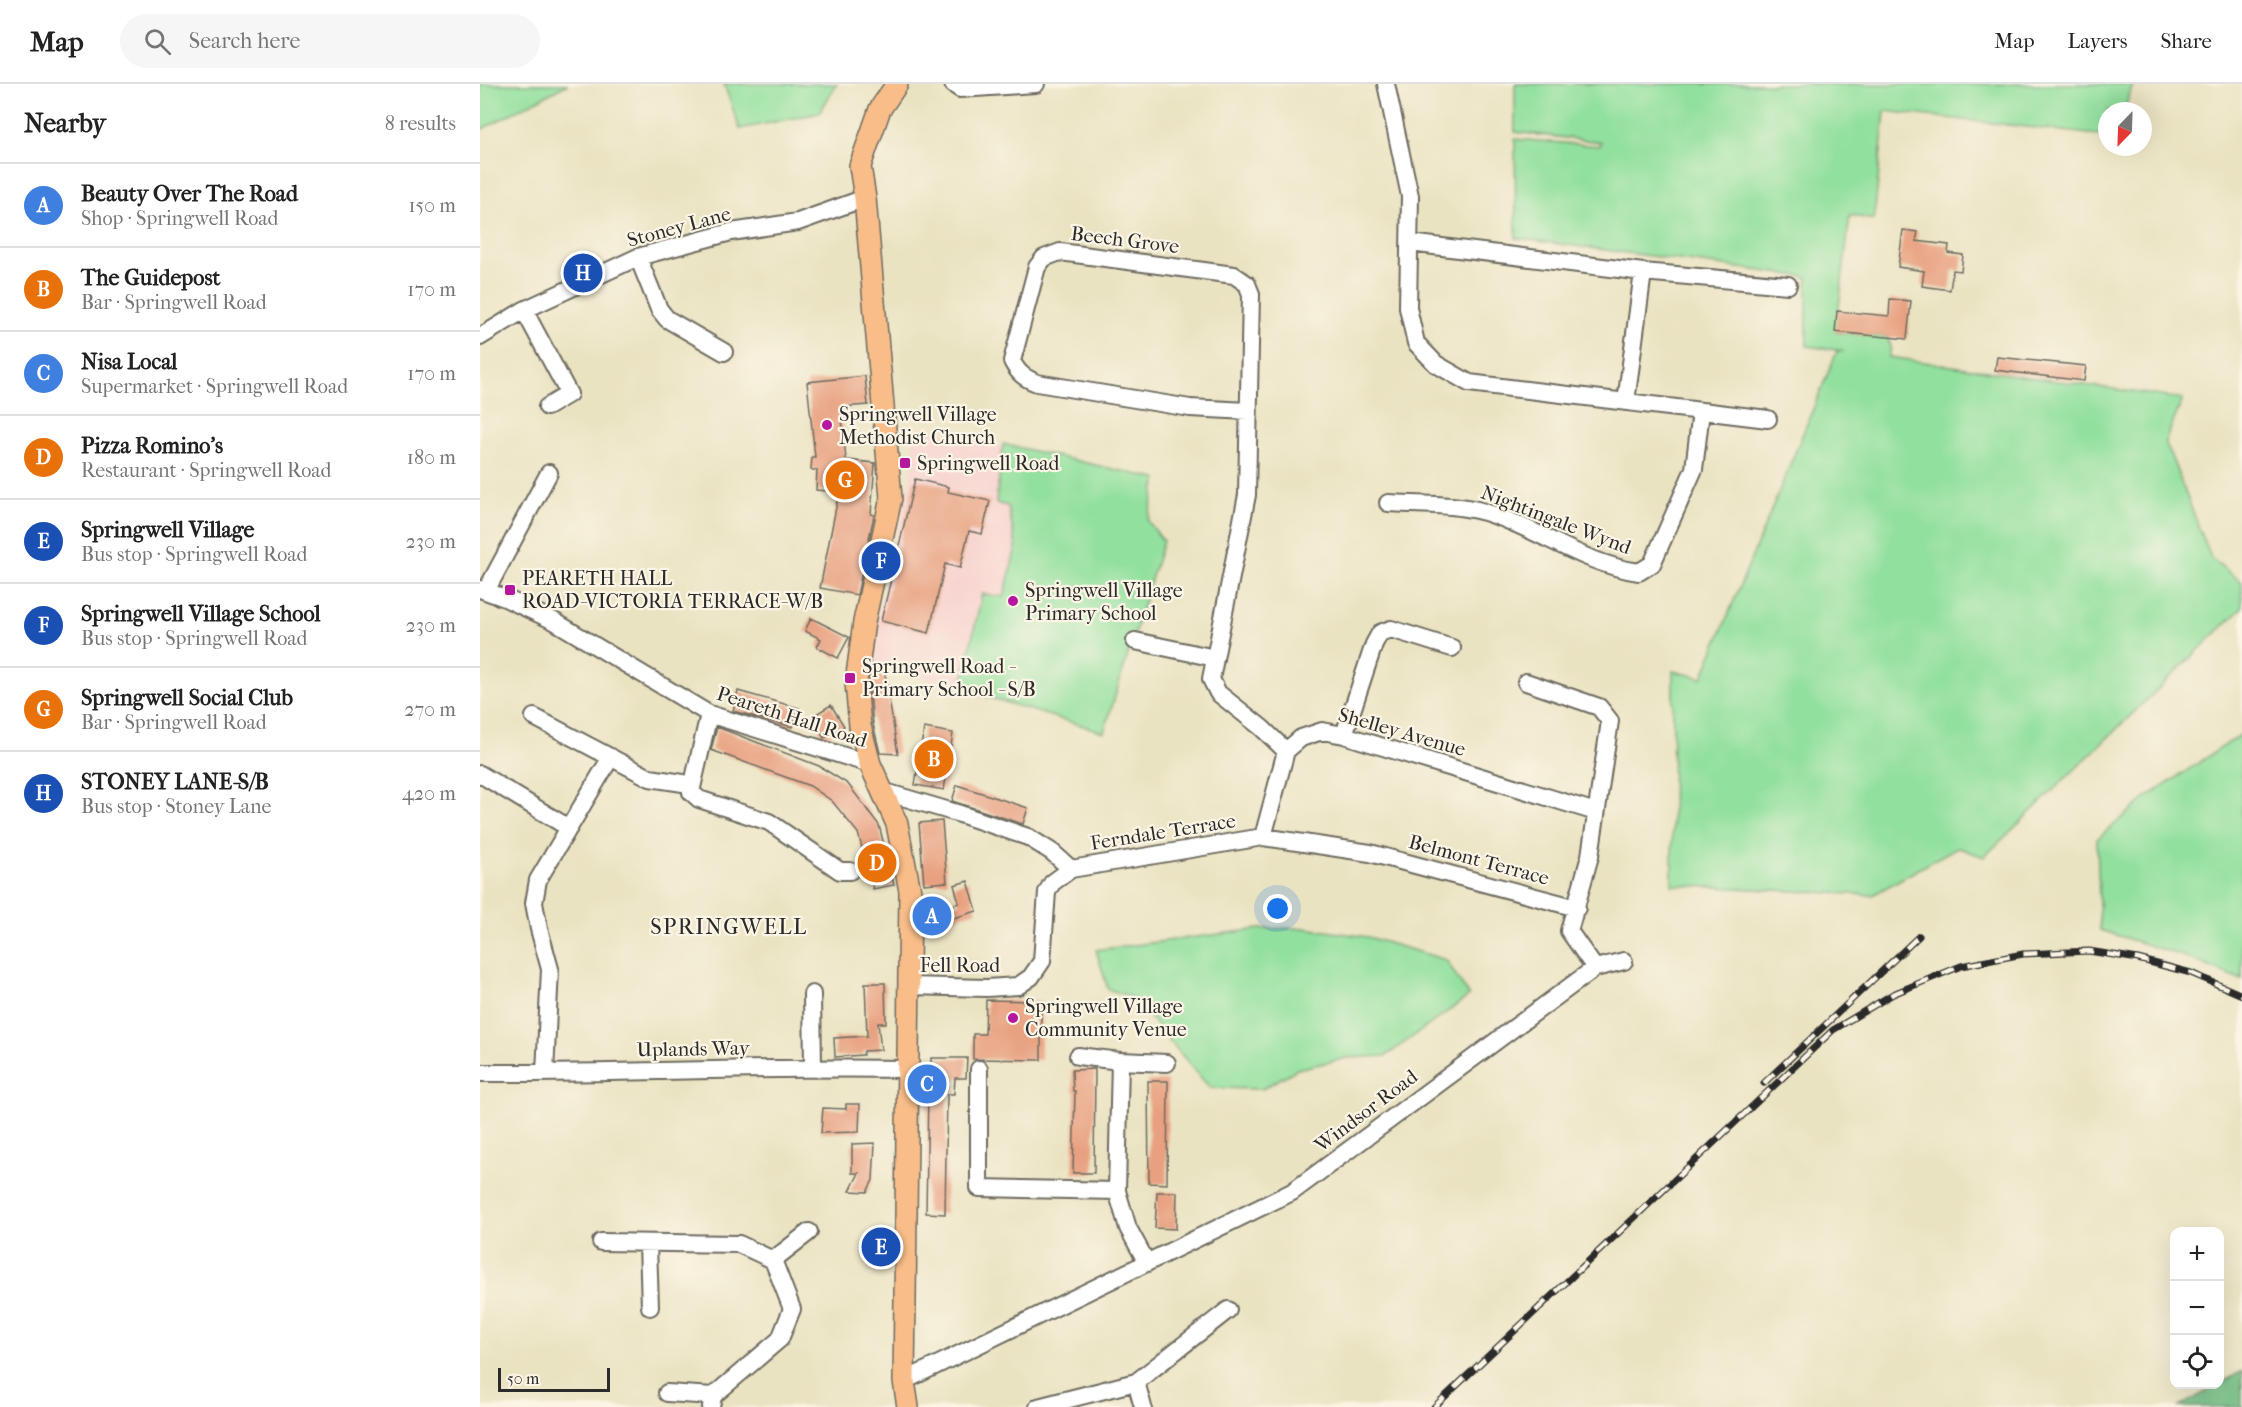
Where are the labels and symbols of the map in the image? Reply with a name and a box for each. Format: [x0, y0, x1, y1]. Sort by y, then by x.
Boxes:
north arrow [2098, 102, 2152, 156]
street label: Stoney Lane [625, 202, 733, 252]
street label: Beech Grove [1070, 222, 1181, 258]
pin: H [564, 250, 602, 296]
place label: Springwell Village Methodist Church [839, 403, 997, 449]
marker: Springwell Village Methodist Church [820, 418, 834, 432]
place label: Springwell Road [917, 452, 1060, 475]
marker: Springwell Road [898, 456, 912, 470]
pin: G [826, 458, 865, 502]
street label: Nightingale Wynd [1478, 481, 1635, 560]
pin: F [862, 538, 900, 584]
place label: PEARETH HALL ROAD-VICTORIA TERRACE-W/B [522, 567, 823, 613]
place label: Springwell Village Primary School [1025, 579, 1183, 625]
marker: PEARETH HALL ROAD-VICTORIA TERRACE-W/B [503, 583, 517, 597]
marker: Springwell Village Primary School [1006, 594, 1020, 608]
place label: Springwell Road - Primary School - S/B [862, 655, 1036, 701]
marker: Springwell Road - Primary School - S/B [843, 671, 857, 685]
street label: Peareth Hall Road [714, 682, 871, 752]
street label: Shelley Avenue [1336, 703, 1468, 761]
pin: B [914, 736, 954, 782]
street label: Ferndale Terrace [1089, 809, 1237, 855]
street label: Belmont Terrace [1406, 830, 1552, 890]
pin: D [858, 840, 896, 886]
pin: A [912, 894, 952, 938]
your location [1263, 894, 1292, 923]
district label: SPRINGWELL [650, 914, 808, 940]
street label: Fell Road [920, 954, 1001, 977]
place label: Springwell Village Community Venue [1025, 995, 1187, 1041]
marker: Springwell Village Community Venue [1006, 1011, 1020, 1025]
street label: Uplands Way [636, 1036, 751, 1061]
pin: C [908, 1062, 946, 1106]
street label: Windsor Road [1309, 1064, 1423, 1158]
pin: E [862, 1224, 900, 1270]
scale bar [498, 1365, 610, 1392]

